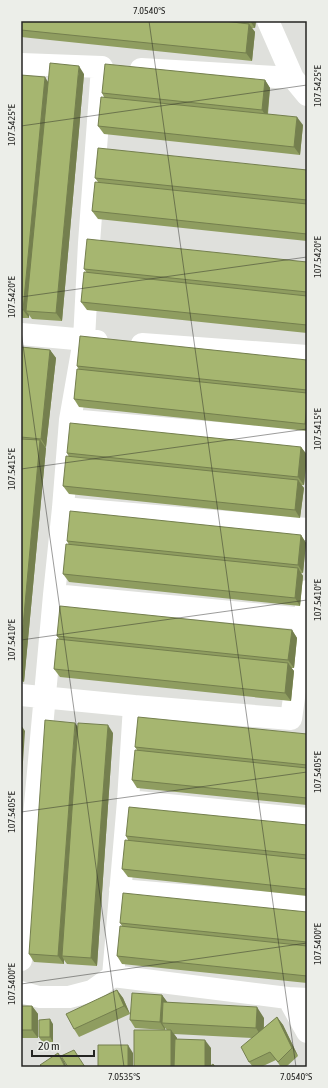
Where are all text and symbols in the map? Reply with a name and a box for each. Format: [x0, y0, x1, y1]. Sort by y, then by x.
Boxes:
text: 7.0540°S [133, 5, 165, 16]
text: 107.5425°E [312, 64, 323, 107]
text: 107.5425°E [6, 103, 17, 146]
text: 107.5420°E [312, 235, 323, 278]
text: 107.5420°E [6, 275, 17, 318]
text: 107.5415°E [312, 407, 323, 450]
text: 107.5415°E [6, 447, 17, 490]
text: 107.5410°E [312, 578, 323, 621]
text: 107.5410°E [6, 618, 17, 661]
text: 107.5405°E [312, 750, 323, 793]
text: 107.5405°E [6, 790, 17, 833]
text: 107.5400°E [312, 922, 323, 965]
text: 107.5400°E [6, 962, 17, 1005]
scale bar [32, 1032, 94, 1058]
text: 20 m [38, 1039, 60, 1053]
text: 7.0535°S [108, 1071, 140, 1082]
text: 7.0540°S [280, 1071, 312, 1082]

